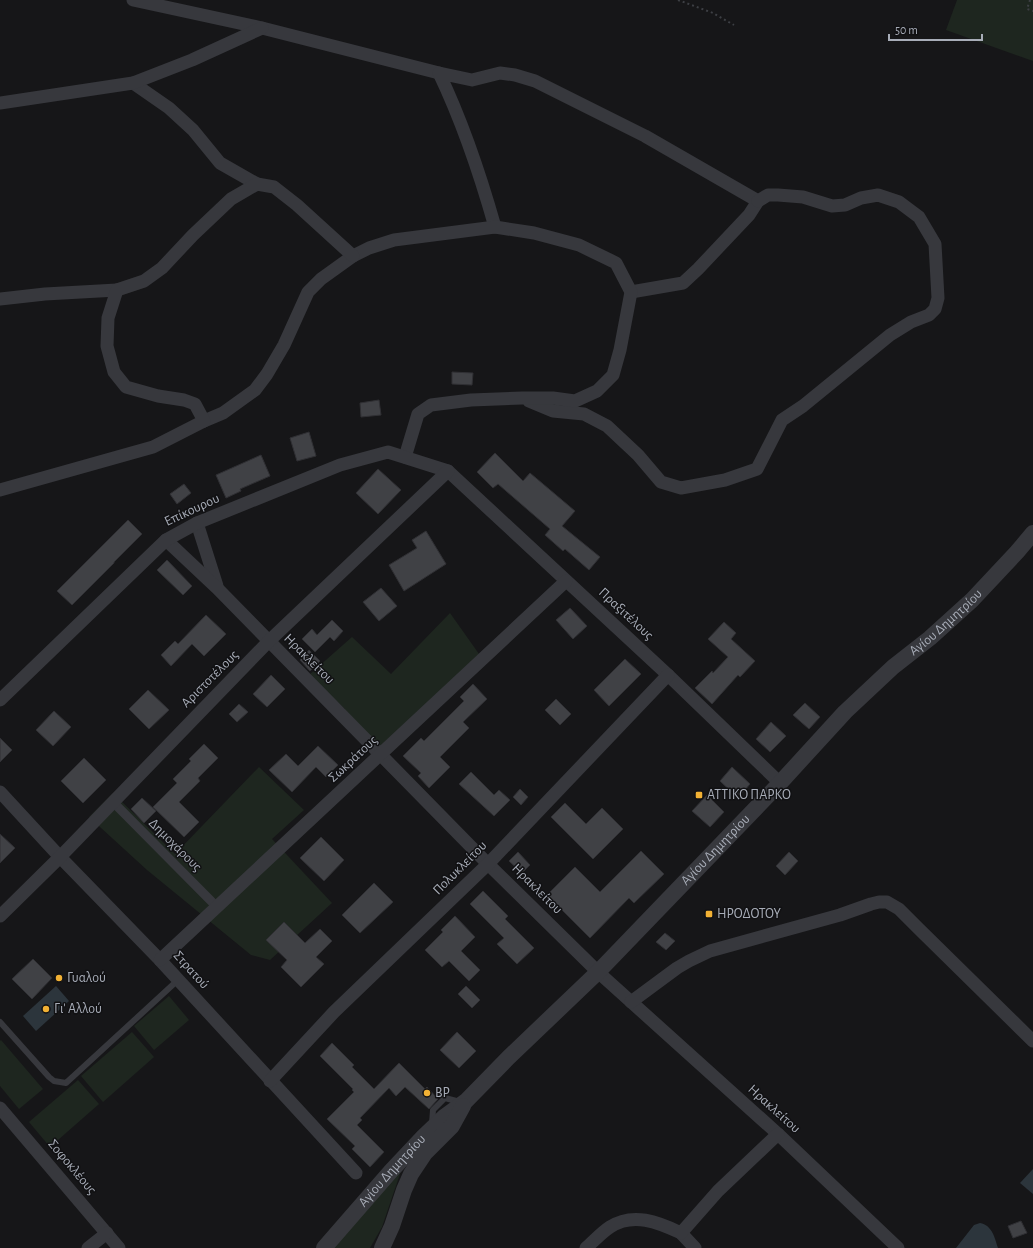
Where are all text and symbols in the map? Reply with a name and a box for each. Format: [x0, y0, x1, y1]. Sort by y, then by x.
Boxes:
scale bar [889, 16, 982, 42]
text: 50 m [895, 24, 918, 36]
street label: Επίκουρου [162, 491, 222, 529]
street label: Πραξιτέλους [596, 585, 656, 643]
street label: Αγίου Δημητρίου [907, 587, 985, 658]
street label: Ηρακλείτου [281, 631, 337, 687]
street label: Αριστοτέλους [179, 647, 242, 710]
street label: Σωκράτους [326, 733, 381, 785]
place label: ΑΤΤΙΚΟ ΠΑΡΚΟ [707, 788, 791, 802]
marker: ΑΤΤΙΚΟ ΠΑΡΚΟ [694, 790, 704, 800]
street label: Αγίου Δημητρίου [678, 812, 753, 888]
street label: Δημοχάρους [146, 816, 205, 875]
street label: Πολυκλείτου [430, 838, 490, 898]
street label: Ηρακλείτου [509, 861, 565, 917]
place label: ΗΡΟΔΟΤΟΥ [717, 907, 781, 921]
marker: ΗΡΟΔΟΤΟΥ [704, 909, 714, 919]
street label: Στρατού [171, 948, 211, 992]
place label: Γυαλού [67, 971, 106, 985]
marker: Γυαλού [54, 973, 64, 983]
place label: Γι' Αλλού [54, 1002, 102, 1016]
marker: Γι' Αλλού [41, 1004, 51, 1014]
street label: Ηρακλείτου [745, 1082, 803, 1136]
place label: BP [435, 1086, 450, 1100]
marker: BP [422, 1088, 432, 1098]
street label: Αγίου Δημητρίου [356, 1132, 428, 1210]
street label: Σοφοκλέους [45, 1137, 99, 1198]

